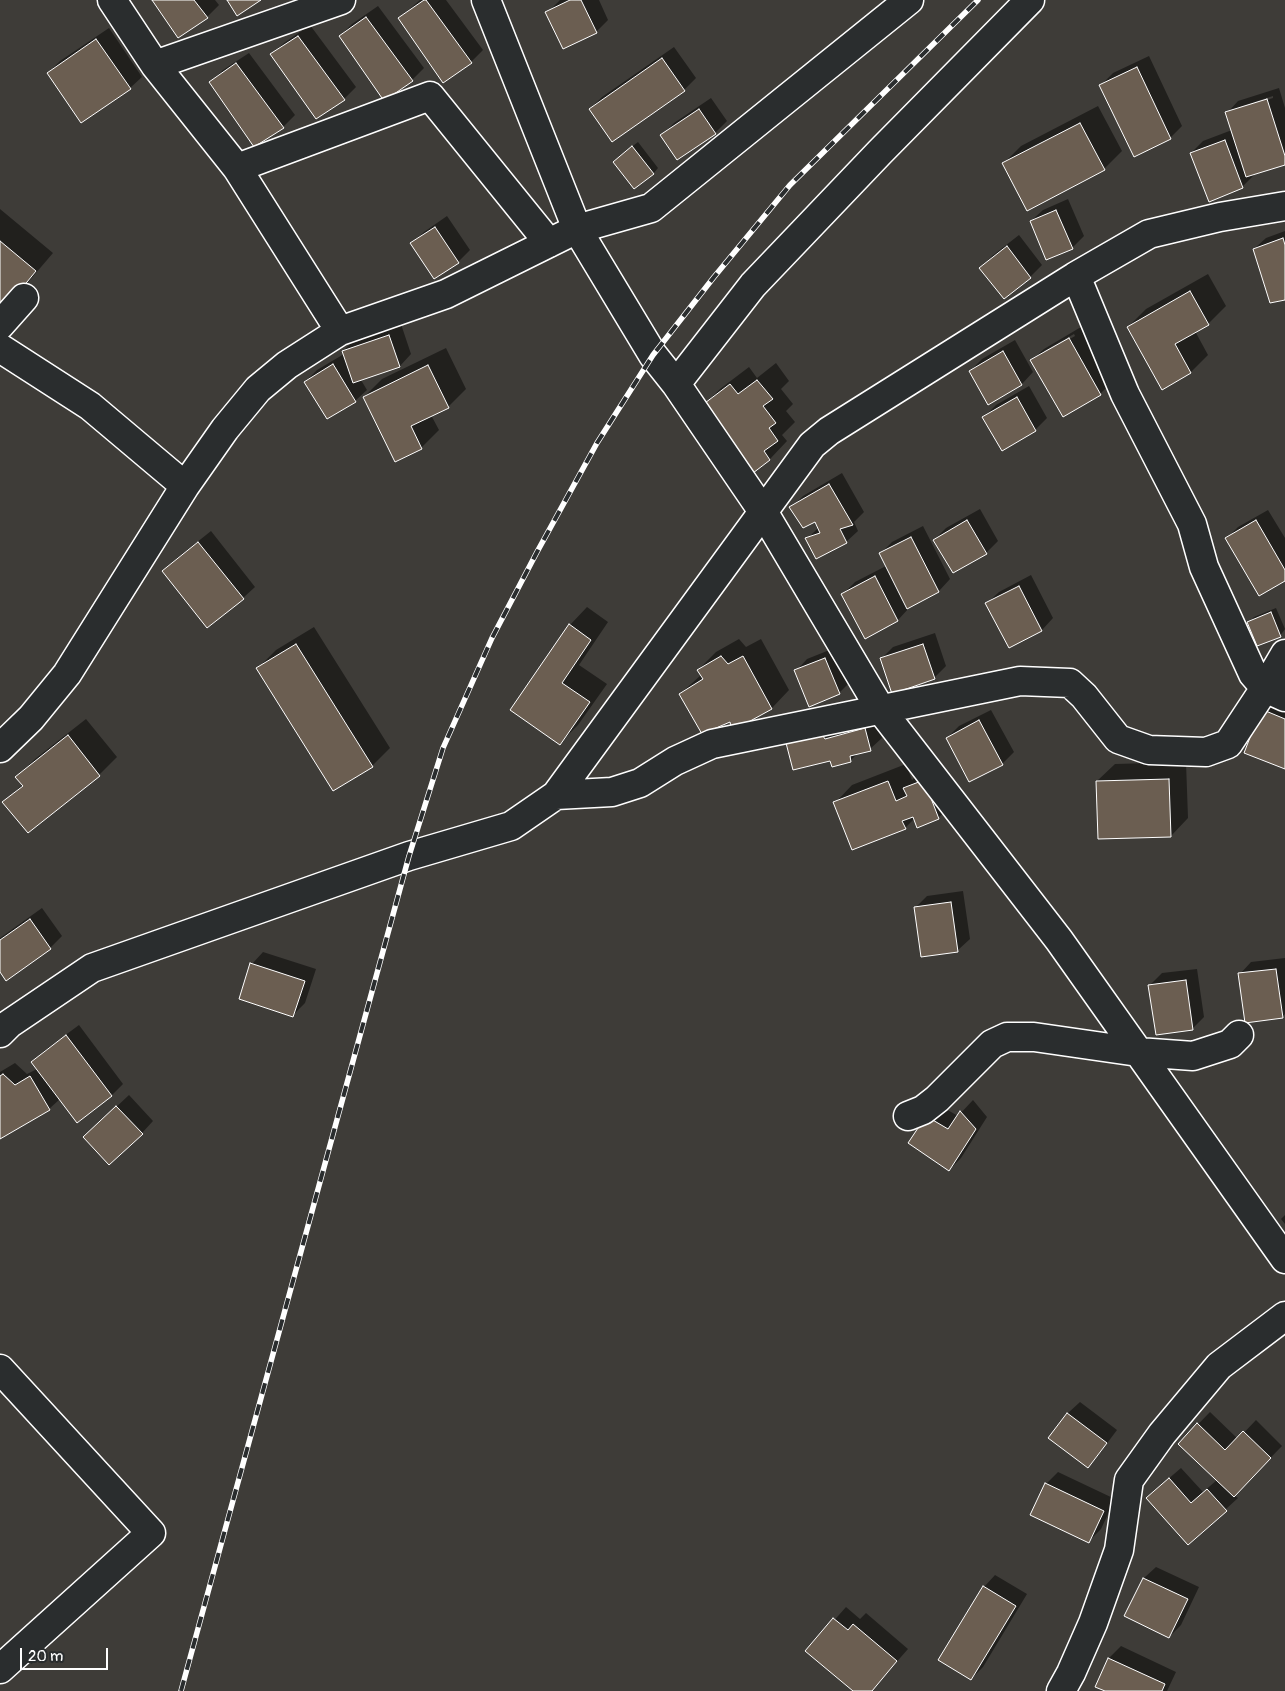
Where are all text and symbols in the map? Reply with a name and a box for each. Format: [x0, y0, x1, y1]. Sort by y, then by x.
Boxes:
scale bar [22, 1638, 110, 1670]
text: 20 m [28, 1647, 63, 1666]

